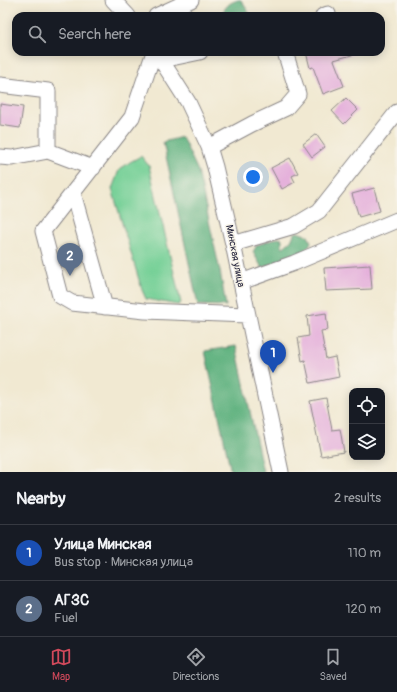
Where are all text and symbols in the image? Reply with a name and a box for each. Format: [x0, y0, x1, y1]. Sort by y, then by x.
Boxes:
search box [12, 12, 385, 56]
icon: search [26, 23, 48, 45]
text: Search here [58, 25, 131, 44]
your location [243, 167, 263, 187]
street label: Минская улица [223, 224, 247, 289]
pin: 2 [57, 243, 83, 276]
pin: 1 [260, 340, 286, 373]
map controls [349, 388, 385, 460]
button: locate [349, 388, 385, 424]
button: layers [349, 424, 385, 460]
text: Nearby [16, 488, 65, 509]
text: 2 results [334, 490, 381, 506]
text: Улица Минская [54, 535, 152, 554]
text: 1 [26, 545, 32, 561]
text: 110 m [348, 545, 381, 561]
text: Bus stop · Минская улица [54, 554, 193, 570]
text: АГЗС [54, 591, 89, 610]
text: 2 [25, 601, 33, 617]
text: 120 m [345, 601, 381, 617]
text: Fuel [54, 610, 78, 626]
tab: Map [50, 646, 72, 683]
tab: Directions [172, 646, 219, 683]
tab: Saved [320, 646, 347, 683]

